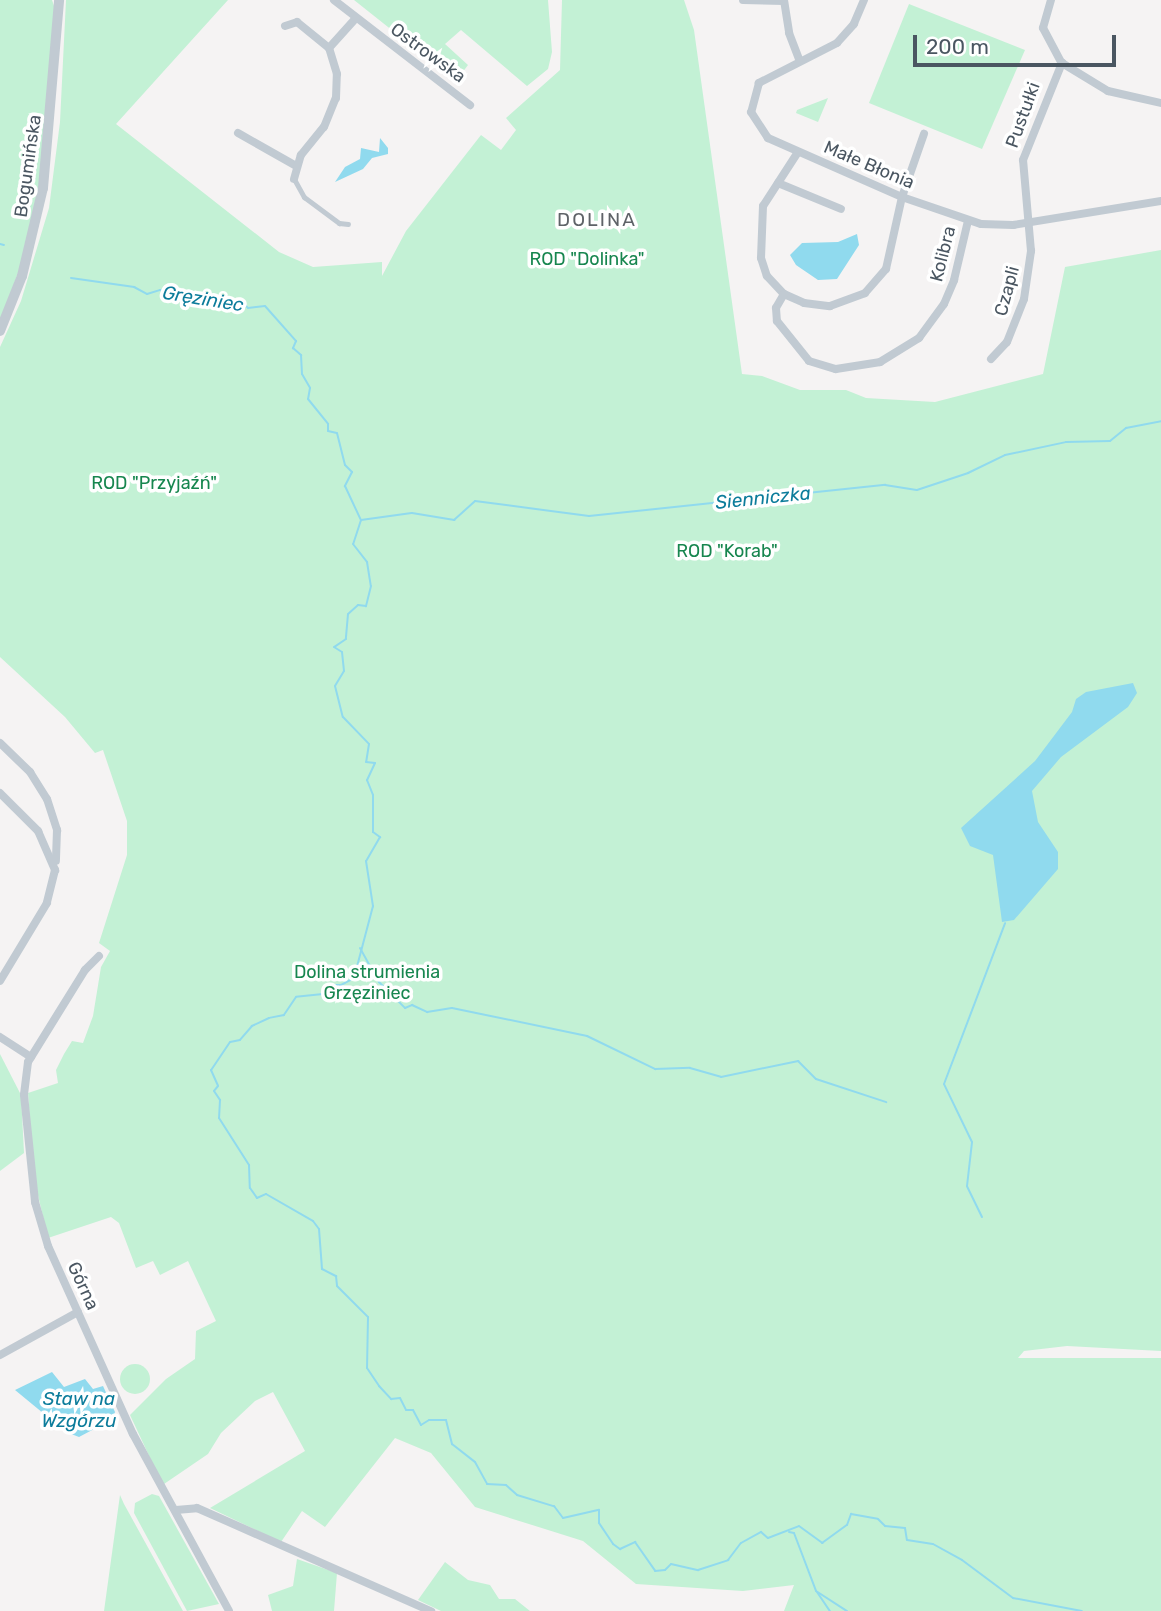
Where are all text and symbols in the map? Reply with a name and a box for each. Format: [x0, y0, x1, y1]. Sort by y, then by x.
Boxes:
street label: Ostrowska [386, 19, 470, 87]
scale bar [916, 21, 1119, 65]
text: 200 m [926, 34, 989, 59]
street label: Pustułki [1001, 79, 1045, 151]
street label: Bogumińska [10, 113, 46, 219]
street label: Małe Błonia [820, 136, 918, 194]
district label: DOLINA [558, 209, 636, 231]
street label: Kolibra [926, 224, 960, 284]
park label: ROD "Dolinka" [529, 248, 645, 270]
street label: Czapli [990, 264, 1024, 318]
water label: Gręziniec [161, 281, 245, 317]
park label: ROD "Przyjaźń" [91, 472, 217, 494]
water label: Sienniczka [714, 482, 812, 514]
park label: ROD "Korab" [676, 540, 778, 562]
park label: Dolina strumienia Grzęziniec [294, 962, 440, 1004]
street label: Górna [63, 1259, 103, 1313]
water label: Staw na Wzgórzu [42, 1388, 116, 1432]

